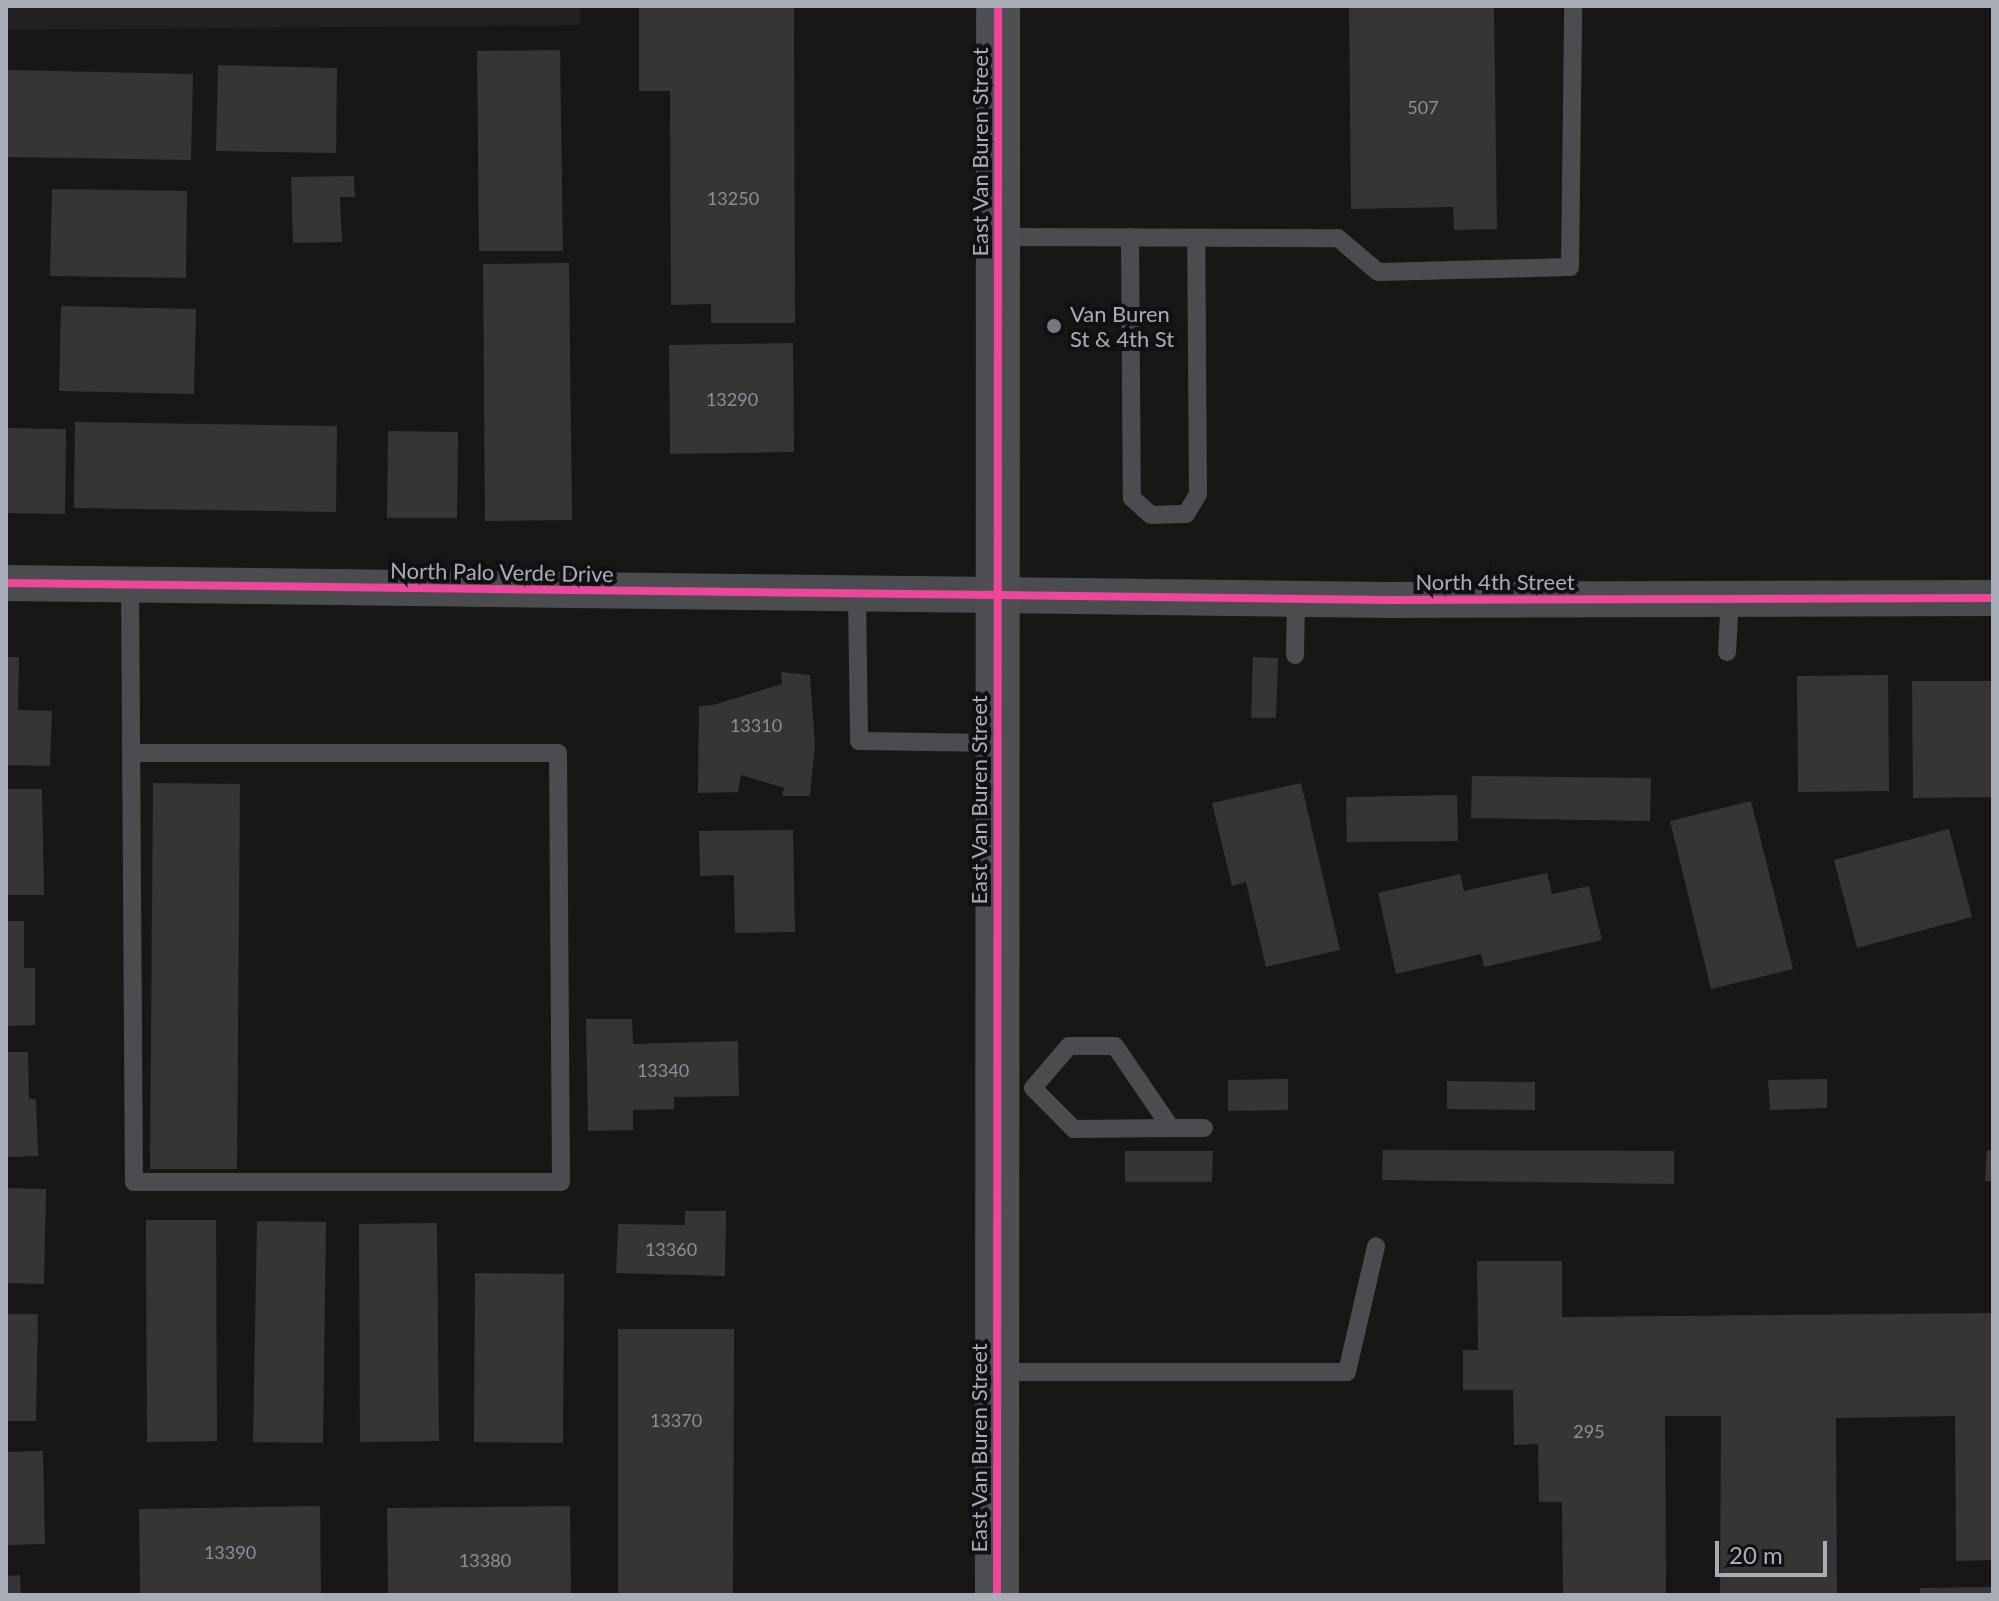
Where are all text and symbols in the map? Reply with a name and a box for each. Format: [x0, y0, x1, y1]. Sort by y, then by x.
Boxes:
street label: East Van Buren Street [967, 47, 993, 257]
house number: 507 [1407, 96, 1439, 118]
house number: 13250 [707, 187, 759, 209]
place label: Van Buren St & 4th St [1070, 300, 1174, 352]
marker: Van Buren St & 4th St [1045, 317, 1063, 335]
house number: 13290 [706, 388, 758, 410]
street label: North Palo Verde Drive [390, 557, 614, 587]
street label: North 4th Street [1415, 569, 1575, 595]
street label: East Van Buren Street [966, 695, 992, 905]
house number: 13310 [730, 714, 782, 736]
house number: 13340 [637, 1059, 689, 1081]
house number: 13360 [645, 1238, 697, 1260]
street label: East Van Buren Street [966, 1343, 992, 1553]
house number: 13370 [650, 1409, 702, 1431]
house number: 295 [1573, 1420, 1605, 1442]
scale bar [1719, 1525, 1831, 1575]
text: 20 m [1729, 1540, 1783, 1569]
house number: 13390 [204, 1541, 256, 1563]
house number: 13380 [459, 1549, 511, 1571]

